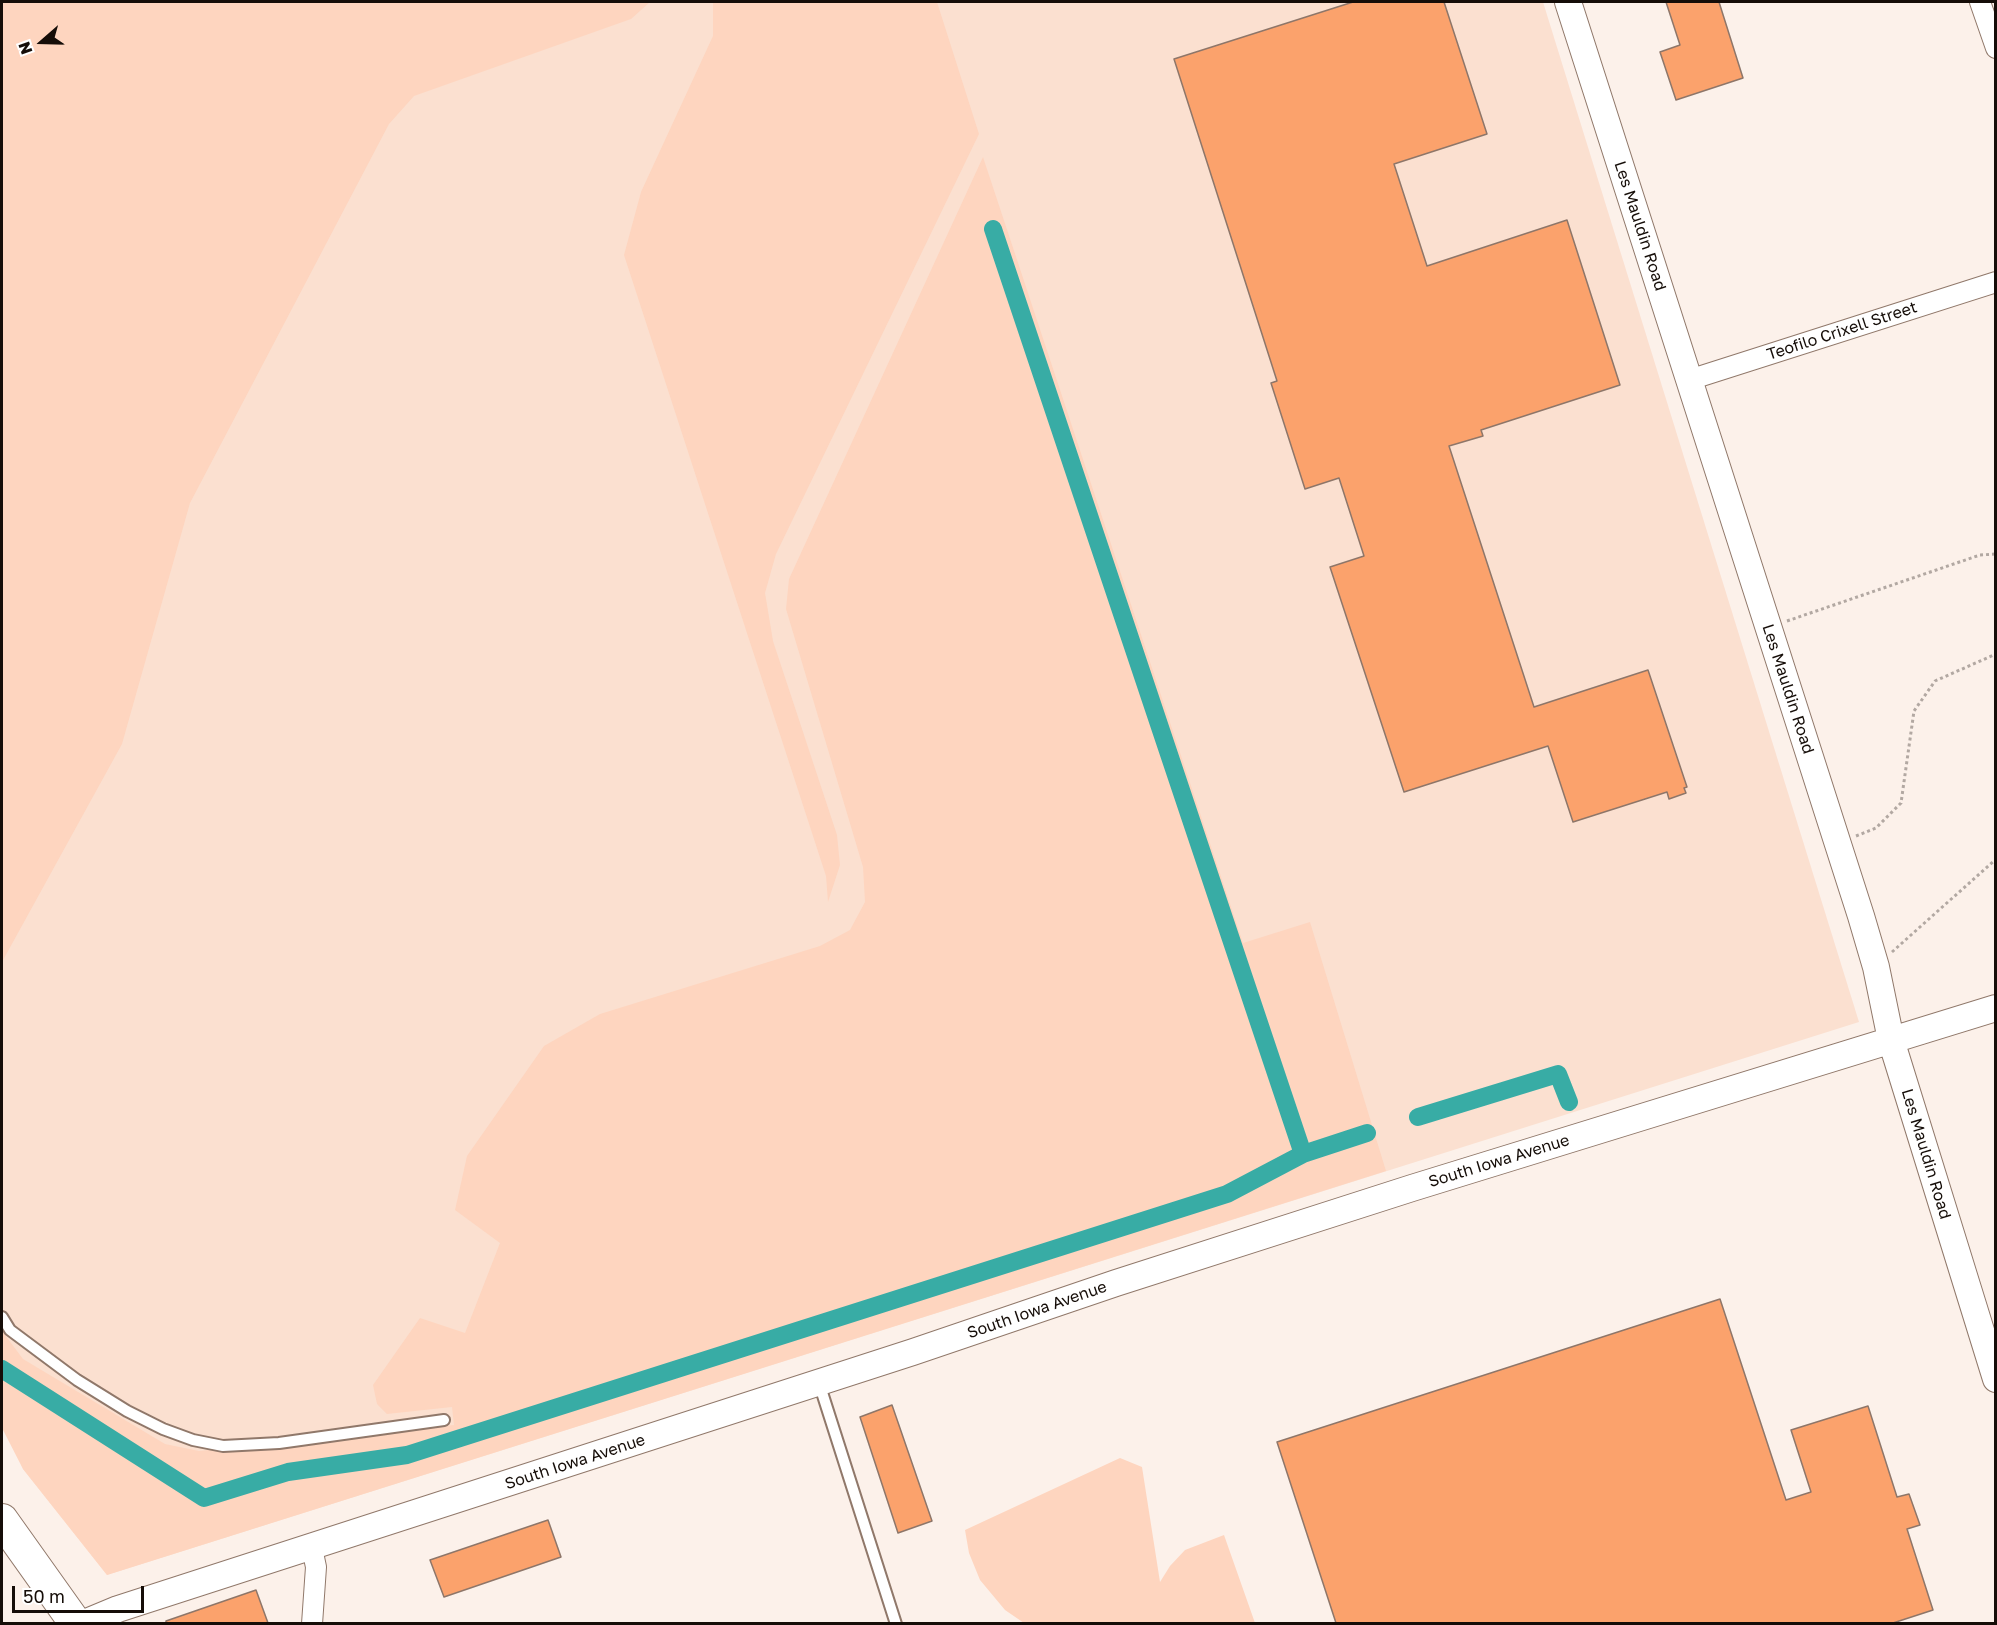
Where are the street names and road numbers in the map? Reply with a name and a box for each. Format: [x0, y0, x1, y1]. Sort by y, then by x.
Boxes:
street label: Les Mauldin Road [1610, 159, 1670, 293]
street label: Teofilo Crixell Street [1765, 298, 1919, 364]
street label: Les Mauldin Road [1758, 622, 1818, 756]
street label: Les Mauldin Road [1897, 1086, 1955, 1222]
street label: South Iowa Avenue [1426, 1130, 1572, 1192]
street label: South Iowa Avenue [965, 1277, 1109, 1343]
street label: South Iowa Avenue [502, 1430, 648, 1494]

